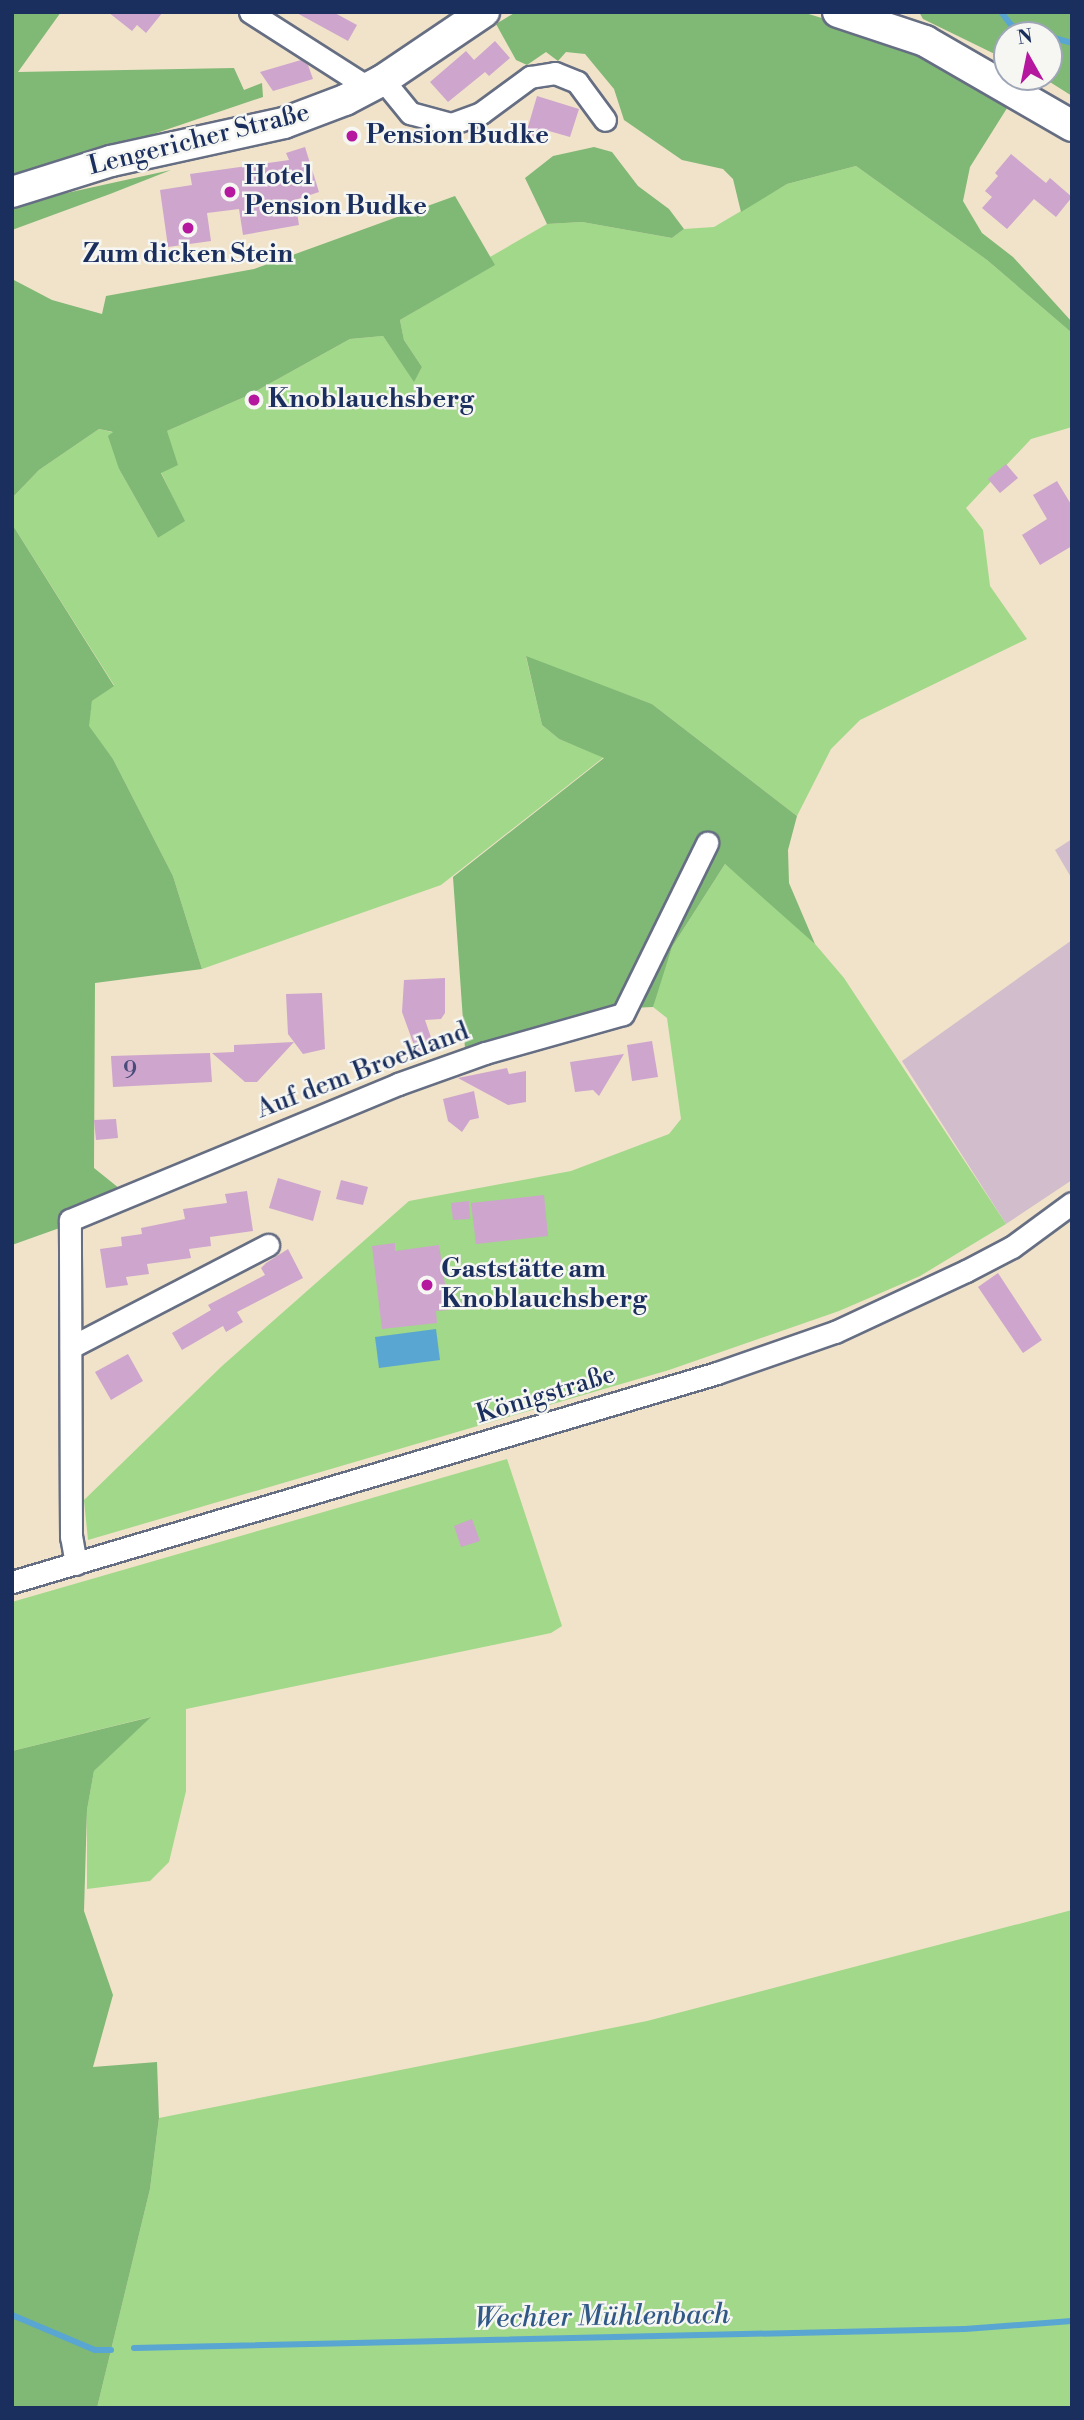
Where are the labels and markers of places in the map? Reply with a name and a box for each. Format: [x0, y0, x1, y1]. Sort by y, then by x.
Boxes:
place label: Pension Budke [366, 120, 549, 152]
marker: Pension Budke [344, 128, 360, 144]
place label: Hotel Pension Budke [244, 161, 427, 222]
marker: Hotel Pension Budke [222, 184, 238, 200]
marker: Zum dicken Stein [180, 220, 196, 236]
place label: Zum dicken Stein [83, 239, 293, 271]
place label: Knoblauchsberg [268, 384, 474, 416]
marker: Knoblauchsberg [246, 392, 262, 408]
place label: Gaststätte am Knoblauchsberg [441, 1254, 647, 1316]
marker: Gaststätte am Knoblauchsberg [419, 1277, 435, 1293]

